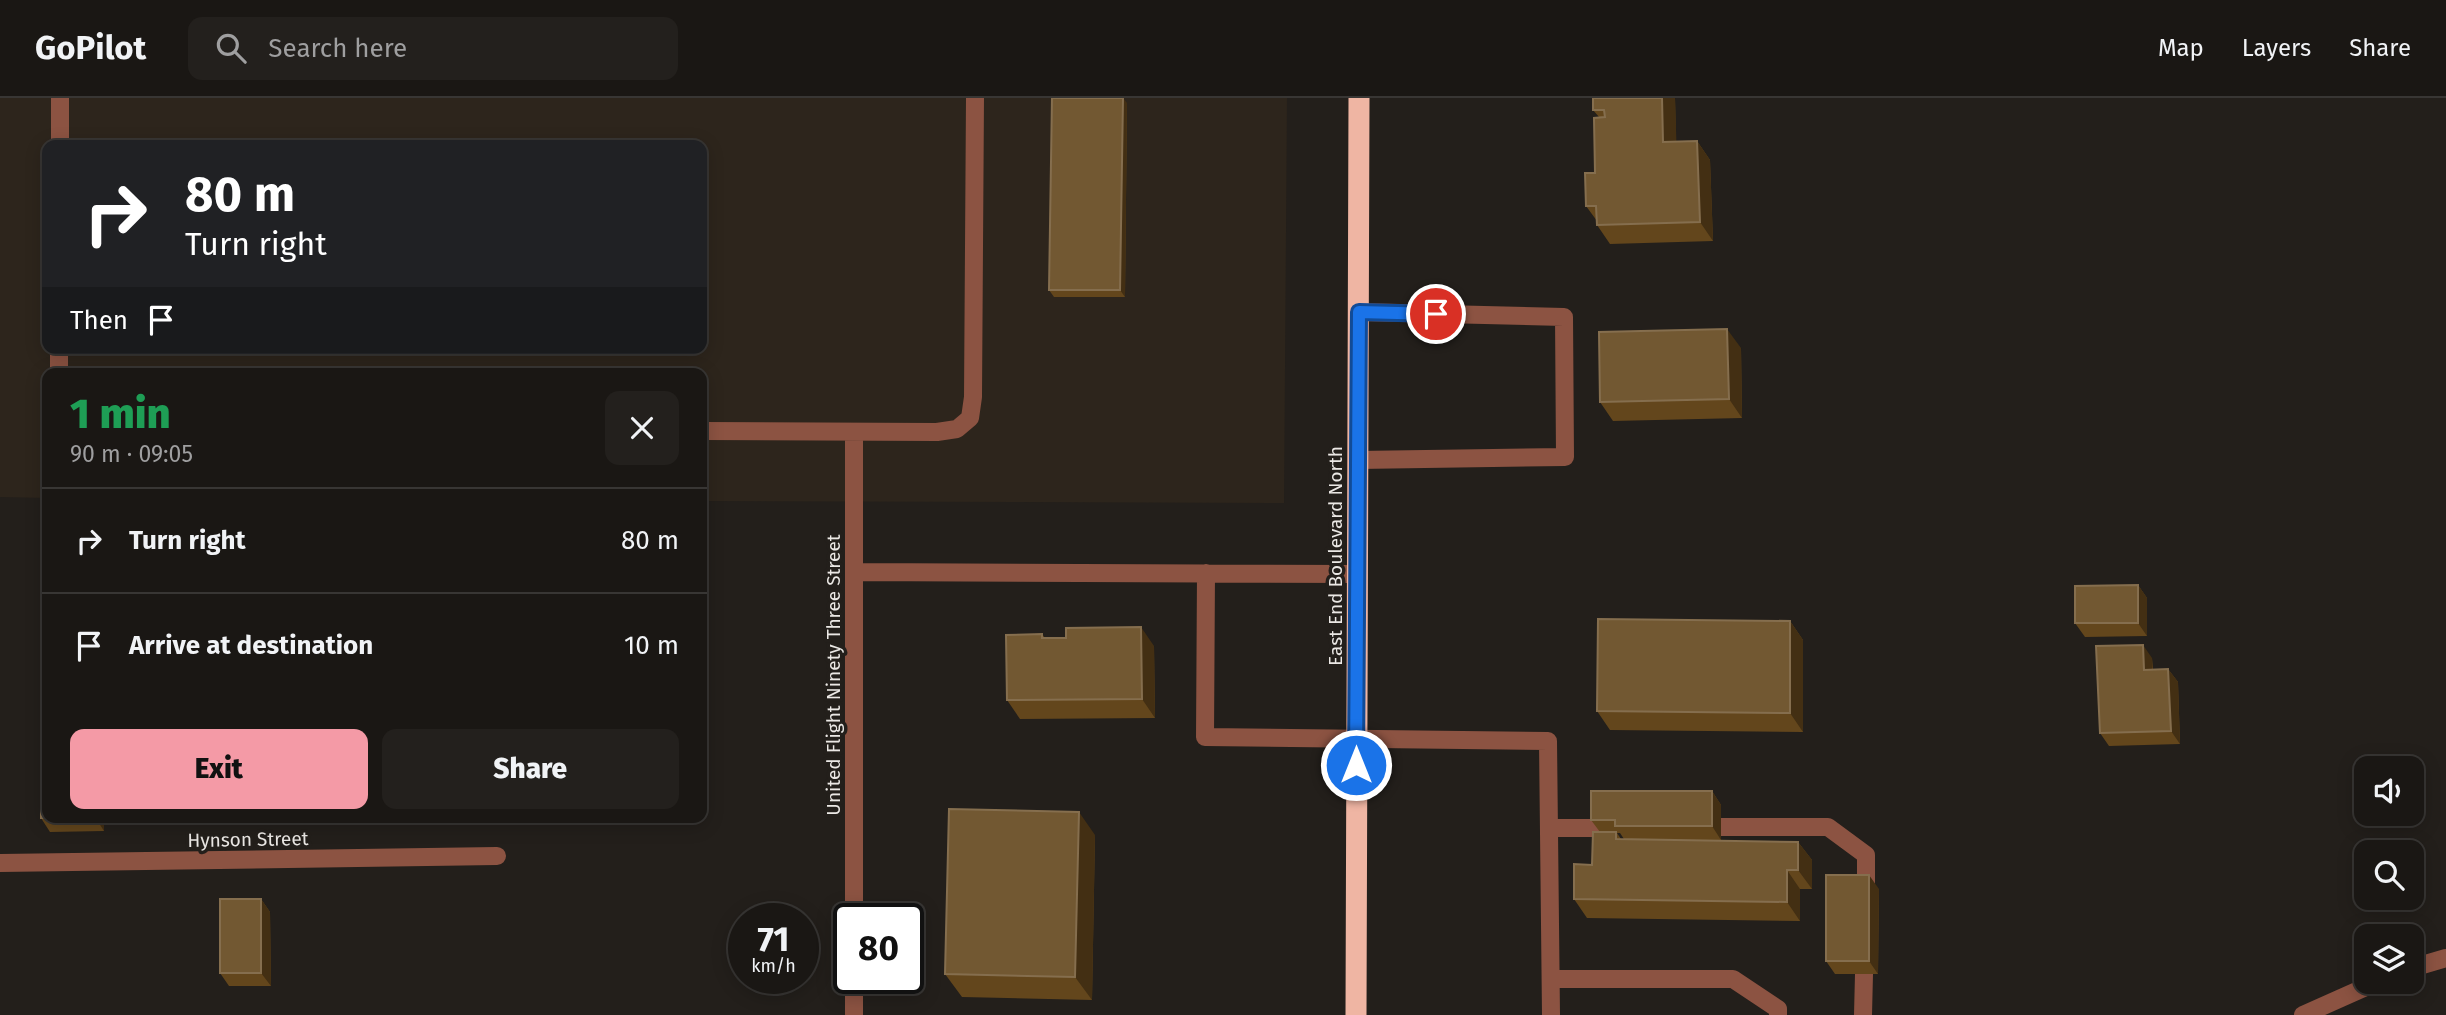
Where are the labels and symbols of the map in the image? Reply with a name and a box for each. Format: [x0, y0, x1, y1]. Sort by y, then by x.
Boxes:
pin [1406, 284, 1466, 344]
street label: East End Boulevard North [1324, 446, 1347, 666]
street label: United Flight Ninety Three Street [822, 534, 845, 816]
position arrow [1319, 728, 1393, 802]
street label: Hynson Street [187, 827, 309, 852]
speed limit sign: 80 [833, 903, 924, 994]

